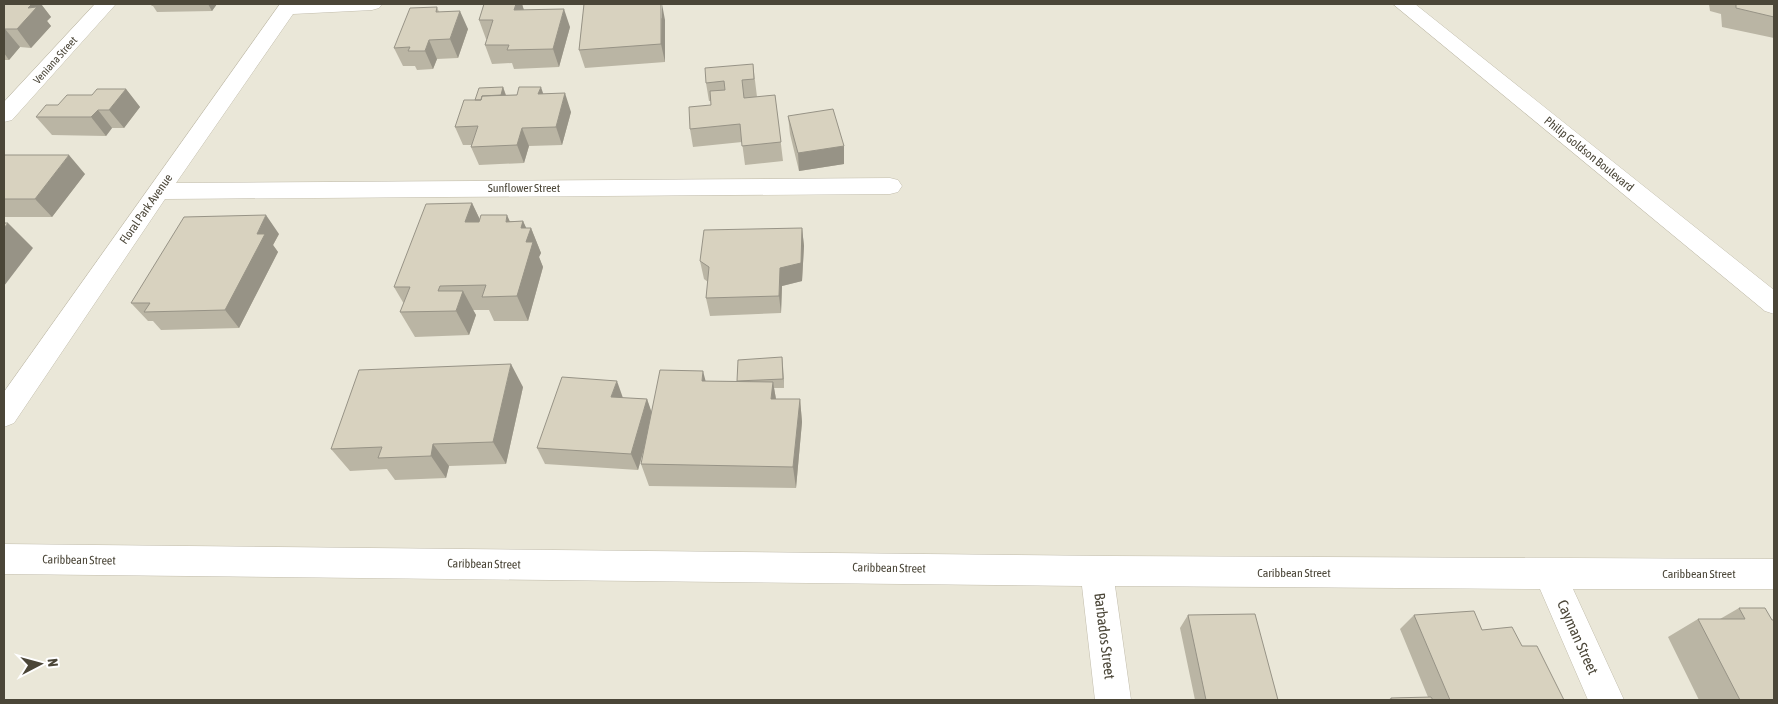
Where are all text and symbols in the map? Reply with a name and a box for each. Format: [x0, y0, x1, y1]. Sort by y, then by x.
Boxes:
street label: Veniana Street [31, 34, 79, 86]
street label: Philip Goldson Boulevard [1541, 114, 1637, 194]
street label: Floral Park Avenue [117, 171, 175, 247]
street label: Sunflower Street [488, 181, 561, 195]
street label: Caribbean Street [42, 552, 116, 568]
street label: Caribbean Street [447, 556, 521, 572]
street label: Caribbean Street [852, 560, 926, 576]
street label: Caribbean Street [1257, 566, 1331, 580]
street label: Caribbean Street [1662, 567, 1736, 581]
street label: Barbados Street [1091, 592, 1119, 680]
street label: Cayman Street [1554, 597, 1602, 677]
north arrow [15, 639, 65, 689]
text: N [45, 658, 61, 668]

